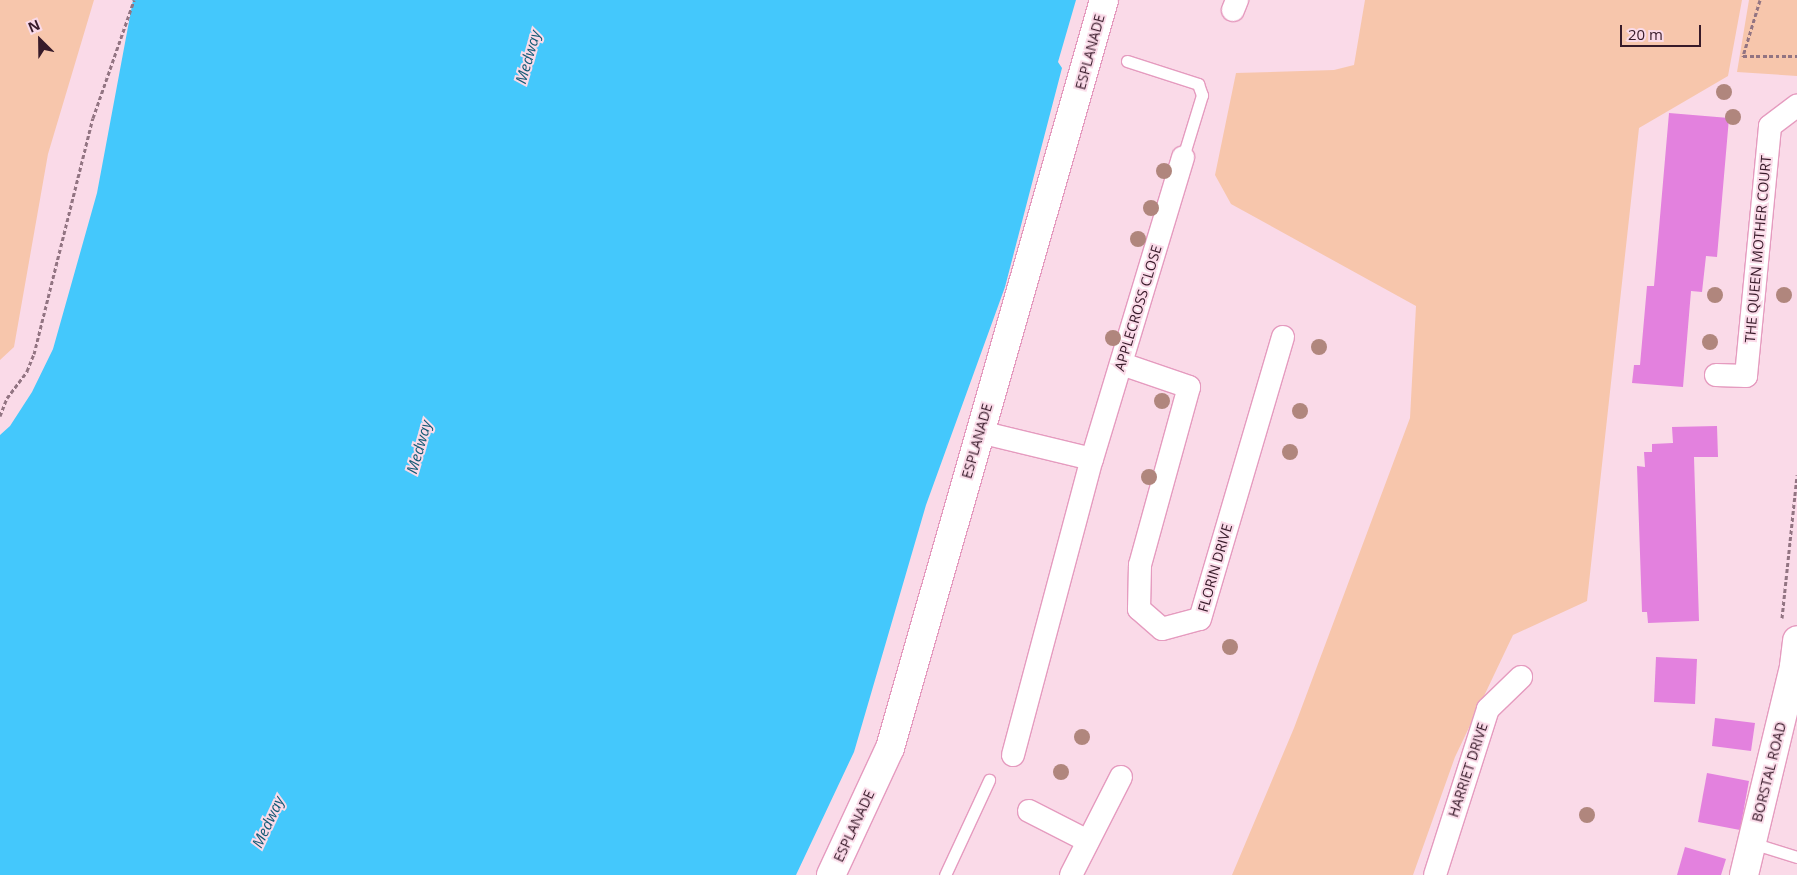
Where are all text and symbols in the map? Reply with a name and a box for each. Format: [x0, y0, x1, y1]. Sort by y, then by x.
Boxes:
street label: ESPLANADE [1072, 12, 1108, 92]
north arrow [15, 15, 65, 65]
text: N [25, 15, 43, 37]
scale bar [1622, 15, 1703, 47]
text: 20 m [1628, 24, 1663, 44]
water label: Medway [512, 28, 544, 86]
street label: THE QUEEN MOTHER COURT [1741, 155, 1775, 343]
street label: APPLECROSS CLOSE [1111, 243, 1165, 373]
street label: ESPLANADE [958, 401, 996, 481]
water label: Medway [403, 418, 435, 476]
street label: FLORIN DRIVE [1194, 522, 1236, 614]
street label: BORSTAL ROAD [1748, 720, 1790, 824]
street label: HARRIET DRIVE [1445, 721, 1491, 819]
street label: ESPLANADE [830, 787, 878, 865]
water label: Medway [248, 793, 288, 851]

